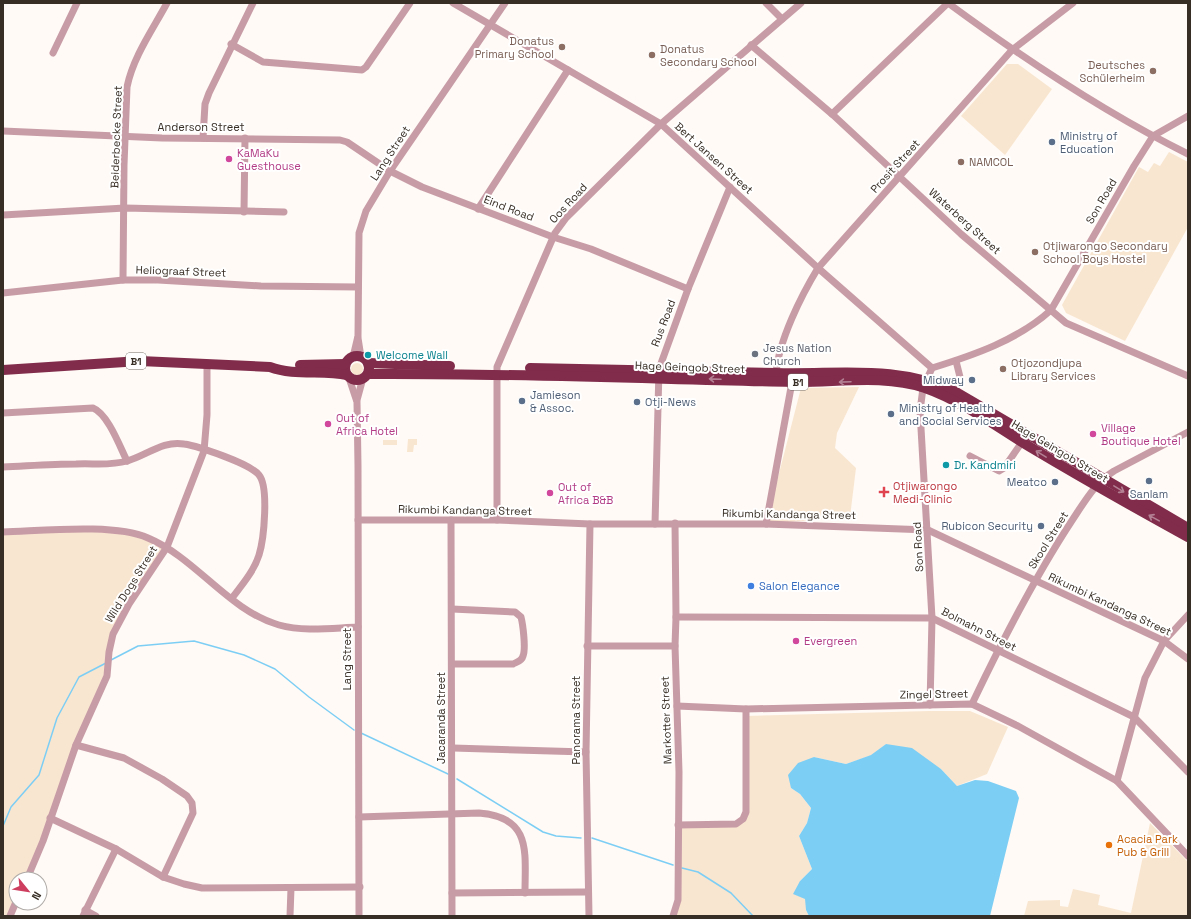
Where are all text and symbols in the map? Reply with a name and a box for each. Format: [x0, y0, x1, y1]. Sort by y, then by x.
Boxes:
place label: Donatus Primary School [475, 34, 554, 61]
marker: Donatus Primary School [557, 42, 567, 52]
place label: Donatus Secondary School [660, 42, 757, 69]
marker: Donatus Secondary School [647, 50, 657, 60]
place label: Deutsches Schülerheim [1080, 58, 1145, 85]
marker: Deutsches Schülerheim [1148, 66, 1158, 76]
street label: Beiderbecke Street [107, 85, 125, 189]
street label: Bert Jansen Street [672, 119, 756, 197]
street label: Anderson Street [157, 120, 245, 134]
street label: Lang Street [367, 123, 413, 183]
place label: Ministry of Education [1060, 129, 1118, 156]
street label: Prosit Street [867, 136, 923, 196]
marker: Ministry of Education [1047, 137, 1057, 147]
place label: KaMaKu Guesthouse [237, 146, 301, 173]
marker: KaMaKu Guesthouse [224, 154, 234, 164]
place label: NAMCOL [969, 155, 1013, 169]
marker: NAMCOL [956, 157, 966, 167]
street label: Son Road [1082, 176, 1120, 226]
street label: Oos Road [546, 180, 590, 226]
street label: Waterberg Street [926, 185, 1004, 257]
street label: Eind Road [482, 192, 536, 224]
place label: Otjiwarongo Secondary School Boys Hostel [1043, 239, 1168, 266]
marker: Otjiwarongo Secondary School Boys Hostel [1030, 247, 1040, 257]
street label: Heliograaf Street [136, 262, 226, 280]
street label: Rus Road [648, 297, 678, 349]
place label: Jesus Nation Church [763, 341, 831, 368]
place label: Welcome Wall [376, 348, 448, 362]
marker: Jesus Nation Church [750, 349, 760, 359]
marker: Welcome Wall [363, 350, 373, 360]
road number: B1 [126, 353, 146, 369]
place label: Otjozondjupa Library Services [1011, 356, 1096, 383]
street label: Hage Geingob Street [635, 358, 745, 376]
marker: Otjozondjupa Library Services [998, 364, 1008, 374]
place label: Midway [923, 373, 964, 387]
road number: B1 [788, 374, 808, 390]
one-way arrow [709, 375, 722, 383]
marker: Midway [967, 375, 977, 385]
one-way arrow [839, 378, 852, 386]
place label: Jamieson & Assoc. [530, 388, 581, 415]
place label: Otji-News [645, 395, 696, 409]
marker: Jamieson & Assoc. [517, 396, 527, 406]
marker: Otji-News [632, 397, 642, 407]
place label: Ministry of Health and Social Services [899, 401, 1002, 428]
marker: Ministry of Health and Social Services [886, 409, 896, 419]
place label: Out of Africa Hotel [336, 411, 398, 438]
street label: Hage Geingob Street [1009, 417, 1111, 485]
marker: Out of Africa Hotel [323, 419, 333, 429]
place label: Village Boutique Hotel [1101, 421, 1181, 448]
marker: Village Boutique Hotel [1088, 429, 1098, 439]
one-way arrow [1035, 449, 1047, 457]
place label: Dr. Kandmiri [954, 458, 1016, 472]
marker: Dr. Kandmiri [941, 460, 951, 470]
place label: Meatco [1007, 475, 1047, 489]
marker: Sanlam [1144, 476, 1154, 486]
marker: Meatco [1050, 477, 1060, 487]
place label: Otjiwarongo Medi-Clinic [893, 479, 957, 506]
place label: Out of Africa B&B [558, 480, 613, 507]
one-way arrow [1113, 485, 1125, 493]
marker: Otjiwarongo Medi-Clinic [878, 486, 890, 498]
place label: Sanlam [1130, 487, 1168, 501]
marker: Out of Africa B&B [545, 488, 555, 498]
street label: Rikumbi Kandanga Street [398, 502, 532, 518]
street label: Rikumbi Kandanga Street [722, 506, 856, 522]
street label: Skool Street [1025, 509, 1071, 571]
one-way arrow [1148, 514, 1160, 522]
place label: Rubicon Security [941, 519, 1033, 533]
marker: Rubicon Security [1036, 521, 1046, 531]
street label: Son Road [910, 522, 926, 572]
street label: Wild Dogs Street [102, 543, 160, 625]
street label: Rikumbi Kandanga Street [1046, 569, 1174, 639]
place label: Salon Elegance [759, 579, 840, 593]
marker: Salon Elegance [746, 581, 756, 591]
street label: Bolmahn Street [939, 604, 1019, 654]
street label: Lang Street [340, 628, 354, 690]
place label: Evergreen [804, 634, 857, 648]
marker: Evergreen [791, 636, 801, 646]
street label: Jacaranda Street [434, 672, 448, 764]
street label: Panorama Street [569, 676, 583, 764]
street label: Markotter Street [657, 676, 675, 764]
street label: Zingel Street [900, 686, 968, 702]
place label: Acacia Park Pub & Grill [1117, 832, 1178, 859]
marker: Acacia Park Pub & Grill [1104, 840, 1114, 850]
north arrow [8, 871, 48, 911]
text: N [29, 889, 45, 903]

